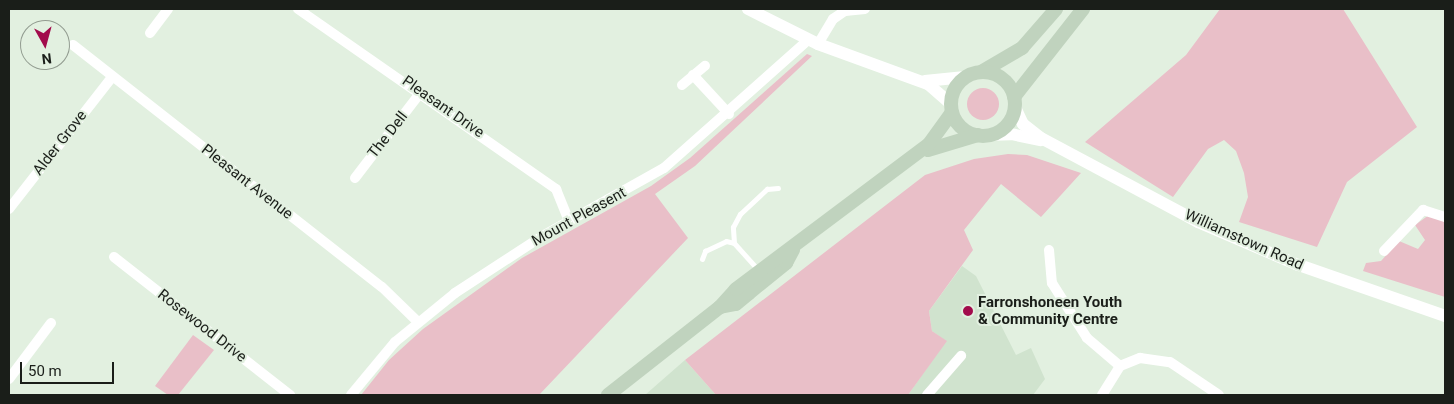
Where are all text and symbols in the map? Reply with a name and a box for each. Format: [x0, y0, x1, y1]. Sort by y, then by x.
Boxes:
north arrow [20, 20, 70, 70]
text: N [41, 50, 53, 67]
street label: Pleasant Drive [399, 72, 487, 142]
street label: Alder Grove [29, 107, 91, 179]
street label: The Dell [364, 108, 412, 162]
street label: Pleasant Avenue [198, 141, 296, 223]
street label: Mount Pleasent [529, 184, 629, 250]
street label: Williamstown Road [1182, 206, 1306, 274]
street label: Rosewood Drive [154, 286, 250, 366]
place label: Farronshoneen Youth & Community Centre [978, 293, 1122, 328]
marker: Farronshoneen Youth & Community Centre [962, 305, 974, 317]
scale bar [22, 352, 116, 384]
text: 50 m [28, 362, 62, 380]

